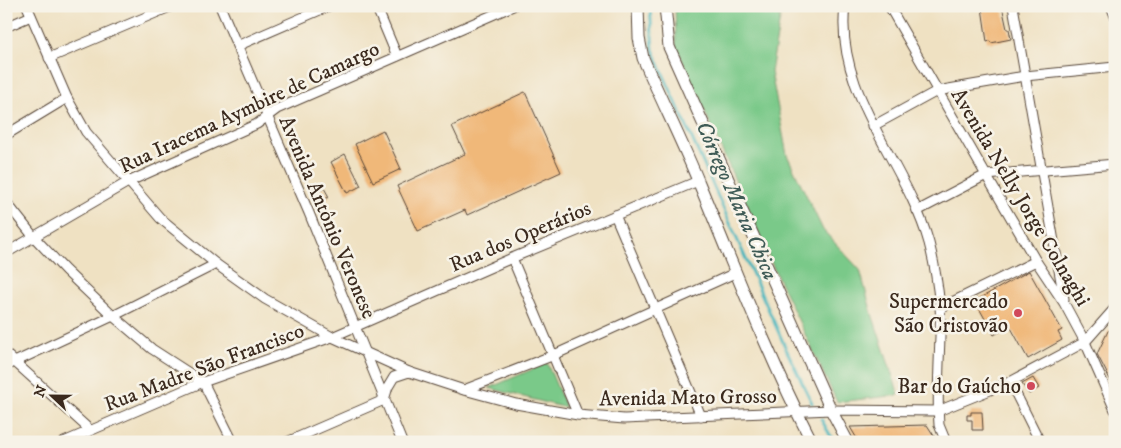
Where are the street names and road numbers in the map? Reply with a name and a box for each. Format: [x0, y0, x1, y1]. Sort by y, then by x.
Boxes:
street label: Rua Iracema Aymbire de Camargo [115, 36, 384, 180]
street label: Avenida Nelly Jorge Colnaghi [945, 84, 1096, 311]
street label: Avenida Antônio Veronese [273, 112, 382, 323]
street label: Rua dos Operários [446, 195, 595, 278]
street label: Rua Madre São Francisco [101, 318, 308, 418]
street label: Avenida Mato Grosso [599, 383, 777, 413]

